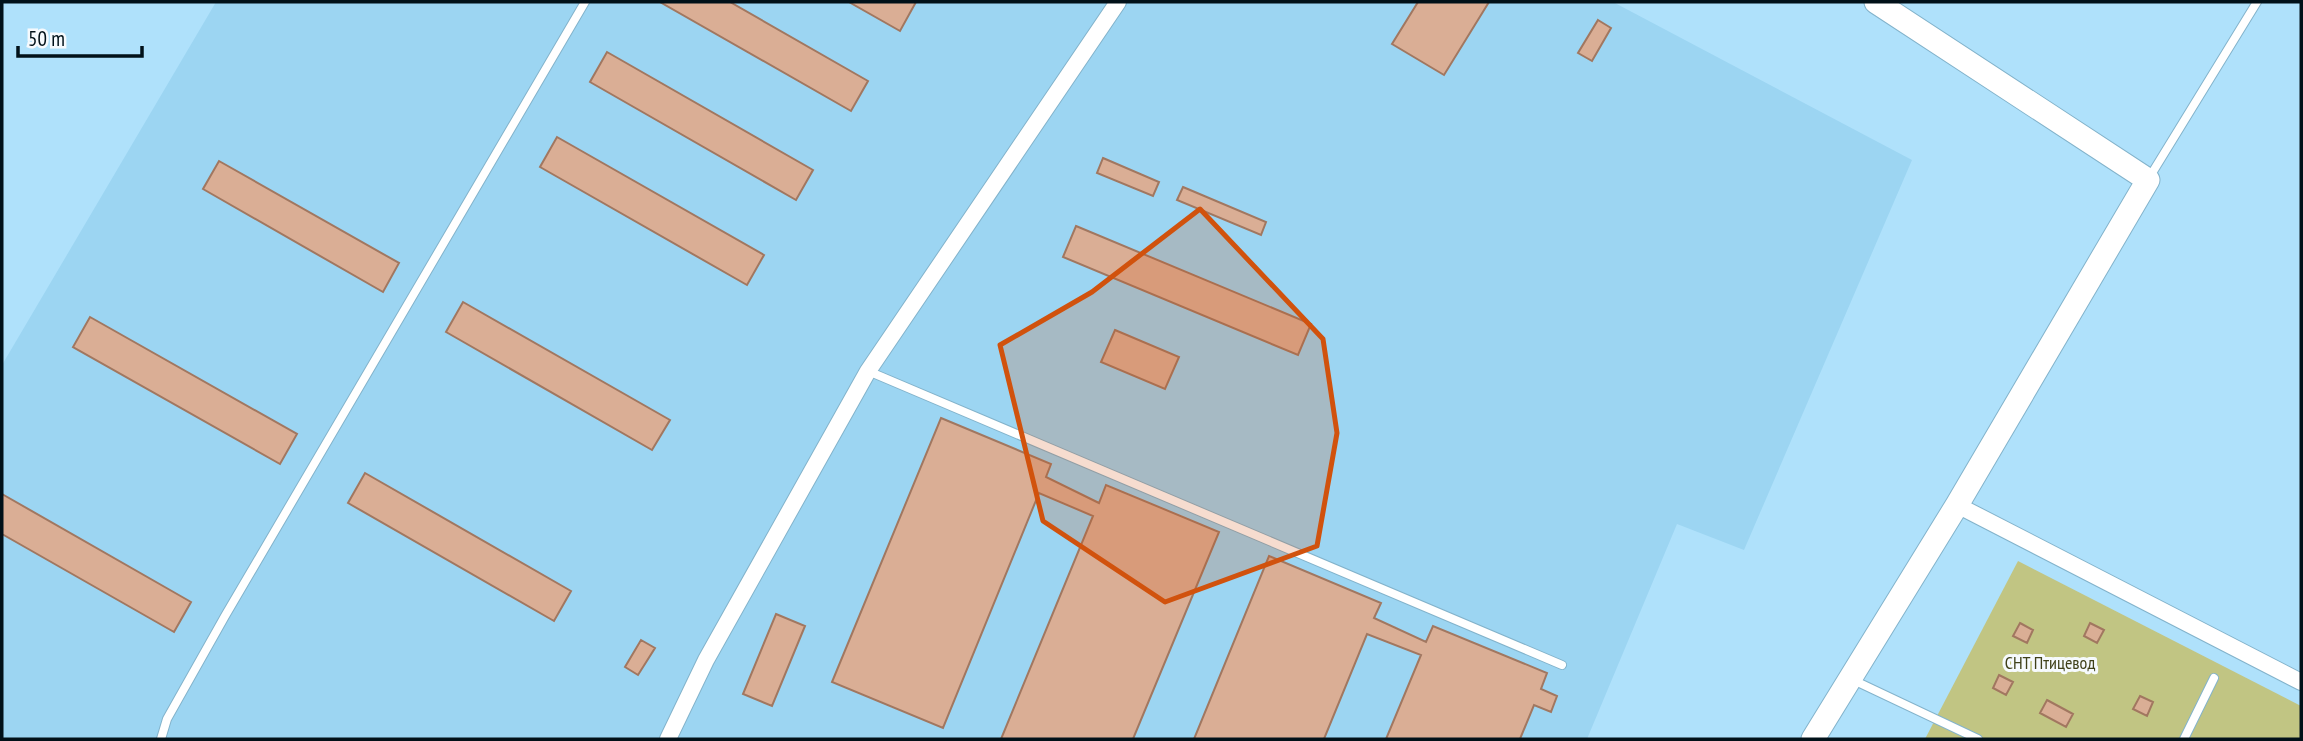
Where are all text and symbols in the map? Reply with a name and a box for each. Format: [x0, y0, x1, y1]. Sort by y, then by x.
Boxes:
scale bar [18, 14, 142, 58]
text: 50 m [28, 25, 65, 52]
park label: СНТ Птицевод [2005, 651, 2095, 674]

